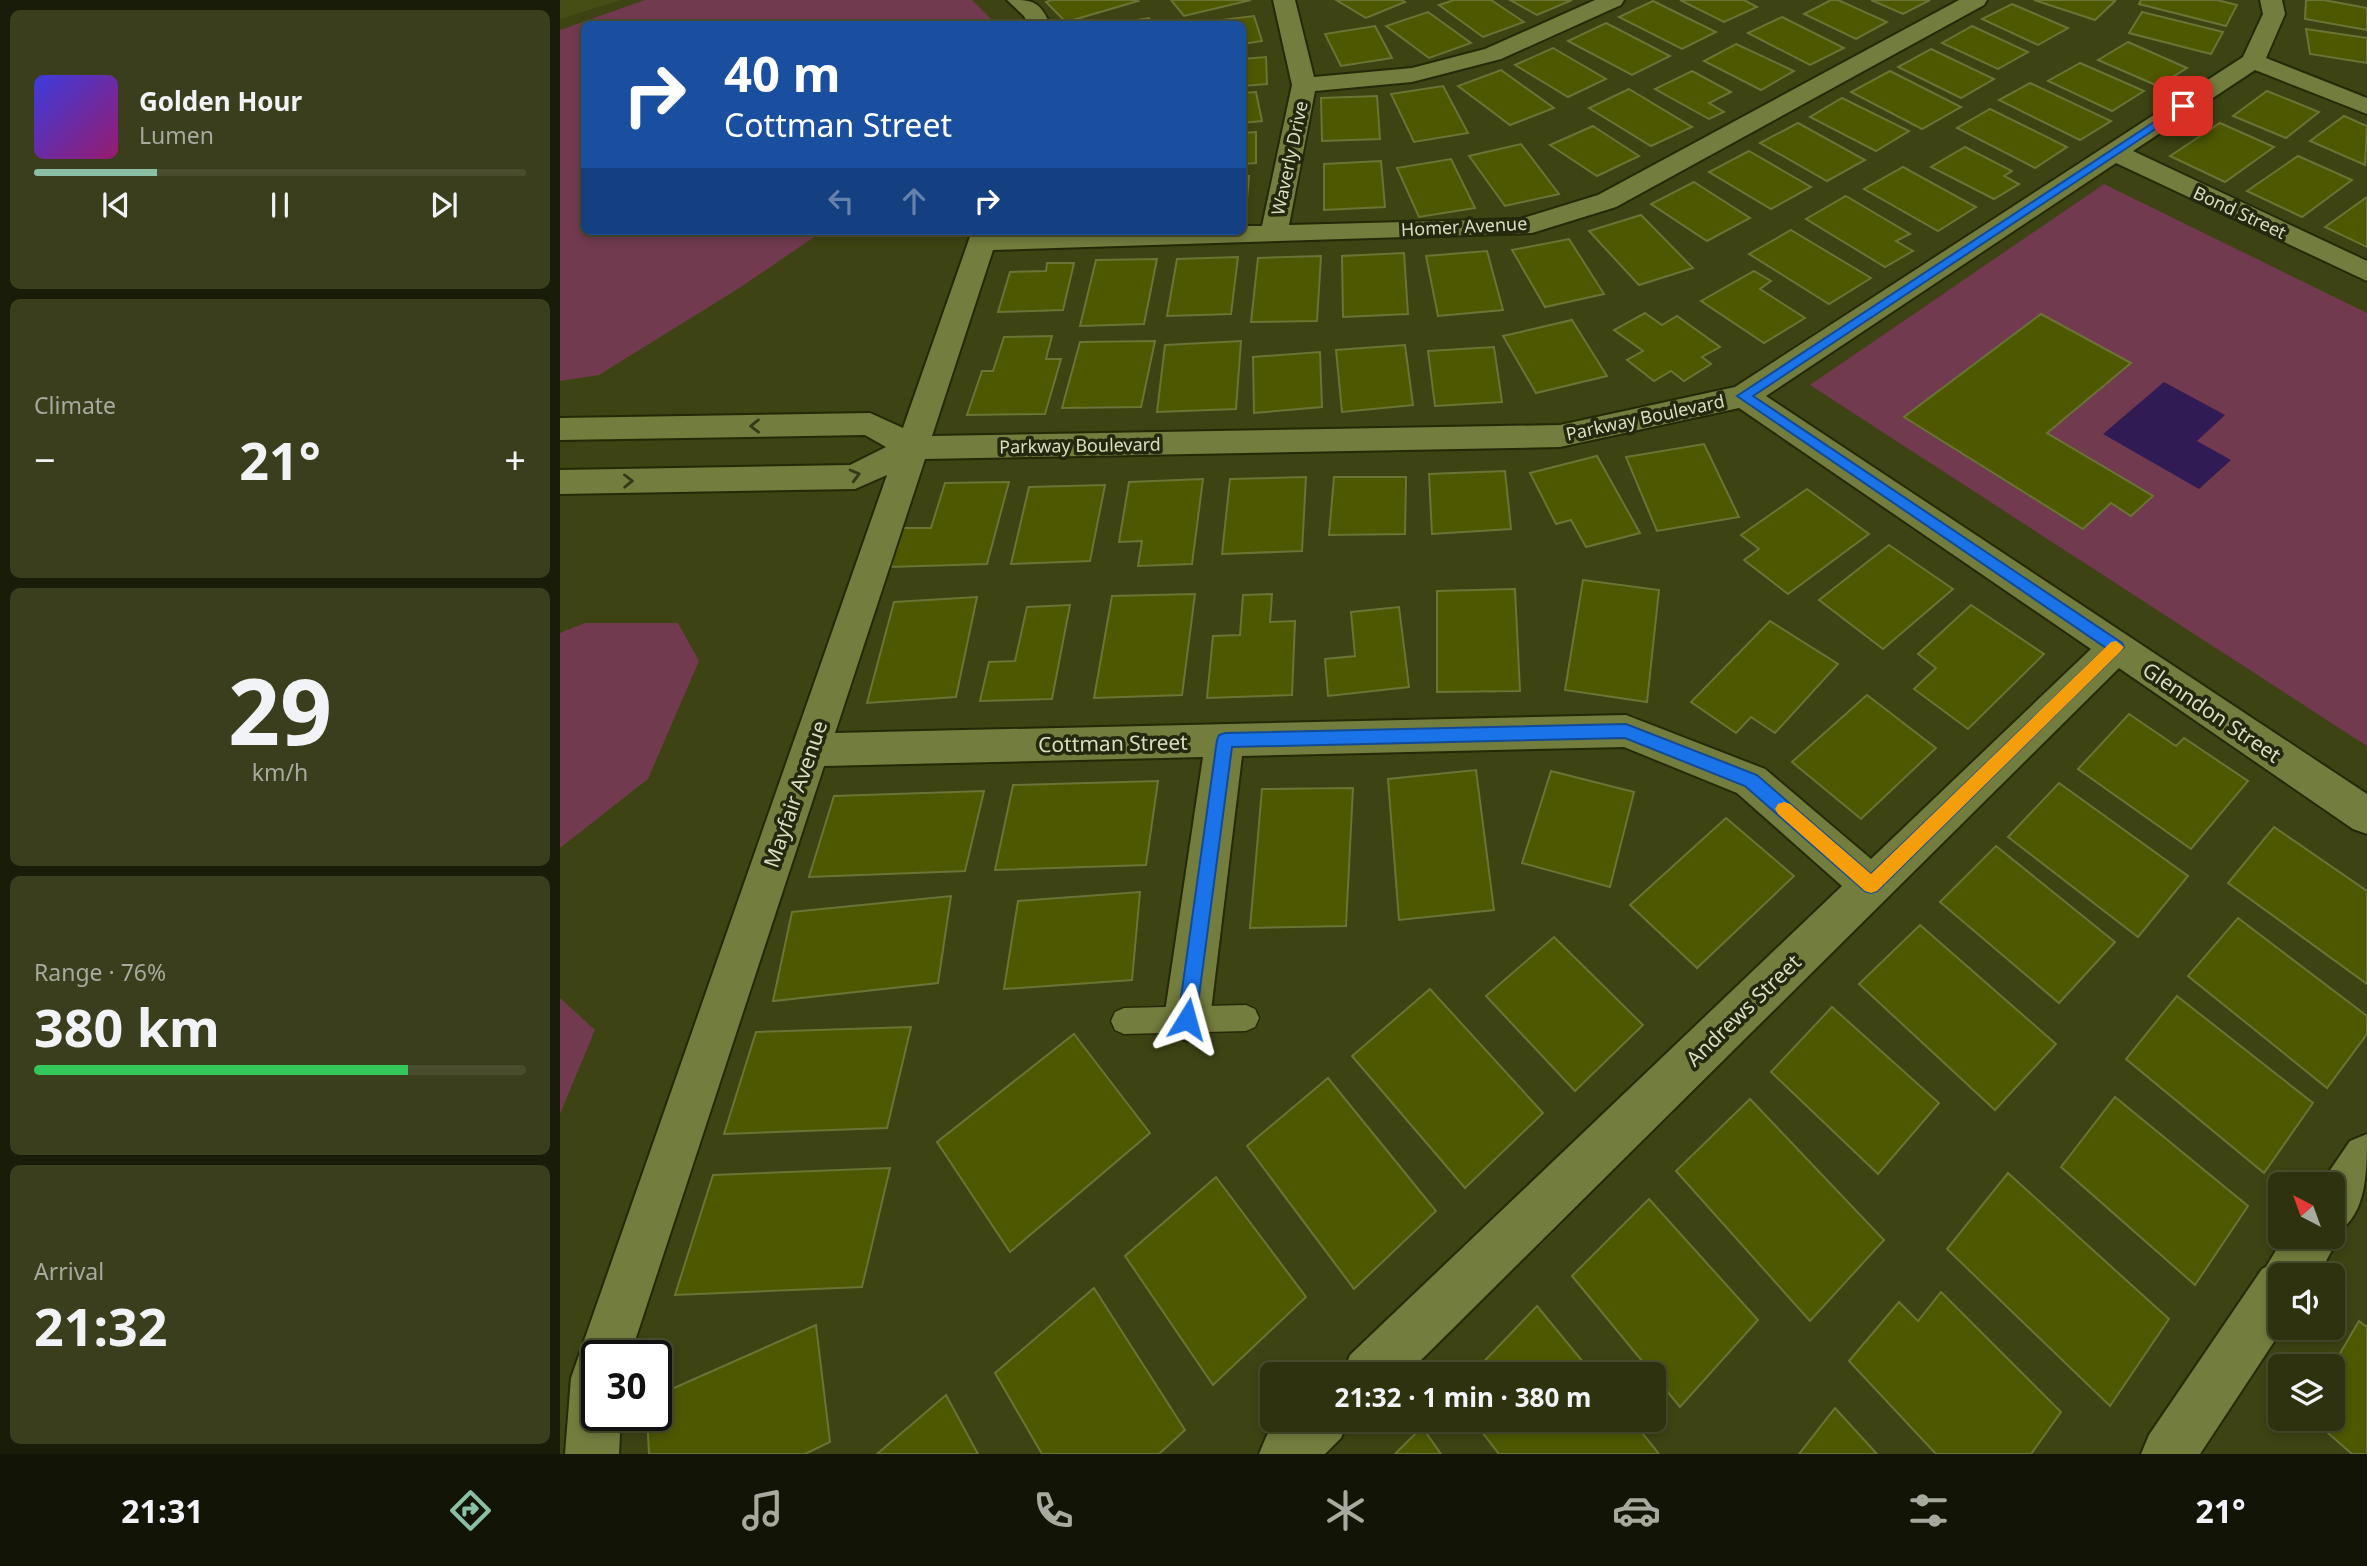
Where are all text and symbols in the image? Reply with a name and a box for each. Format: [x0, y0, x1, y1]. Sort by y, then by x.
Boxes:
text: 40 m [724, 40, 841, 106]
icon: right [609, 49, 700, 140]
pin [2153, 76, 2213, 136]
text: Golden Hour [139, 83, 302, 119]
icon: arrive [2164, 87, 2202, 125]
street label: Waverly Drive [1265, 99, 1313, 217]
text: Cottman Street [724, 103, 952, 146]
text: Lumen [139, 119, 214, 151]
street label: Bond Street [2190, 180, 2291, 244]
icon: left [822, 182, 860, 220]
icon: ahead [895, 182, 933, 220]
icon: right [968, 182, 1006, 220]
icon: previous [97, 186, 135, 224]
icon: pause [261, 186, 299, 224]
icon: next [425, 186, 463, 224]
street label: Homer Avenue [1400, 211, 1528, 241]
street label: Parkway Boulevard [1563, 388, 1727, 446]
text: Climate [34, 389, 116, 421]
one-way arrow [749, 418, 760, 434]
text: 21° [239, 424, 321, 495]
street label: Parkway Boulevard [999, 432, 1161, 458]
text: − [34, 433, 56, 485]
text: + [504, 433, 526, 485]
one-way arrow [848, 468, 860, 483]
one-way arrow [623, 473, 634, 489]
text: 29 [228, 648, 332, 772]
street label: Glenndon Street [2137, 655, 2287, 769]
street label: Mayfair Avenue [757, 717, 833, 871]
street label: Cottman Street [1038, 728, 1188, 758]
text: km/h [252, 756, 308, 788]
street label: Andrews Street [1679, 948, 1807, 1072]
text: Range · 76% [34, 956, 166, 988]
position arrow [1150, 982, 1224, 1056]
text: 380 km [34, 991, 220, 1062]
north arrow [2268, 1172, 2345, 1250]
map controls [2268, 1172, 2345, 1431]
text: Arrival [34, 1255, 104, 1287]
button: sound [2268, 1263, 2345, 1340]
text: 21:32 [34, 1290, 168, 1361]
speed limit sign: 30 [581, 1340, 672, 1431]
button: layers [2268, 1354, 2345, 1431]
text: 21:32 · 1 min · 380 m [1335, 1379, 1591, 1415]
icon: directions [446, 1486, 495, 1535]
icon: music [738, 1486, 787, 1535]
icon: phone [1029, 1486, 1078, 1535]
icon: climate [1321, 1486, 1370, 1535]
icon: car [1612, 1486, 1661, 1535]
icon: filters [1904, 1486, 1953, 1535]
text: 21:31 [121, 1489, 204, 1532]
text: 21° [2195, 1489, 2246, 1532]

